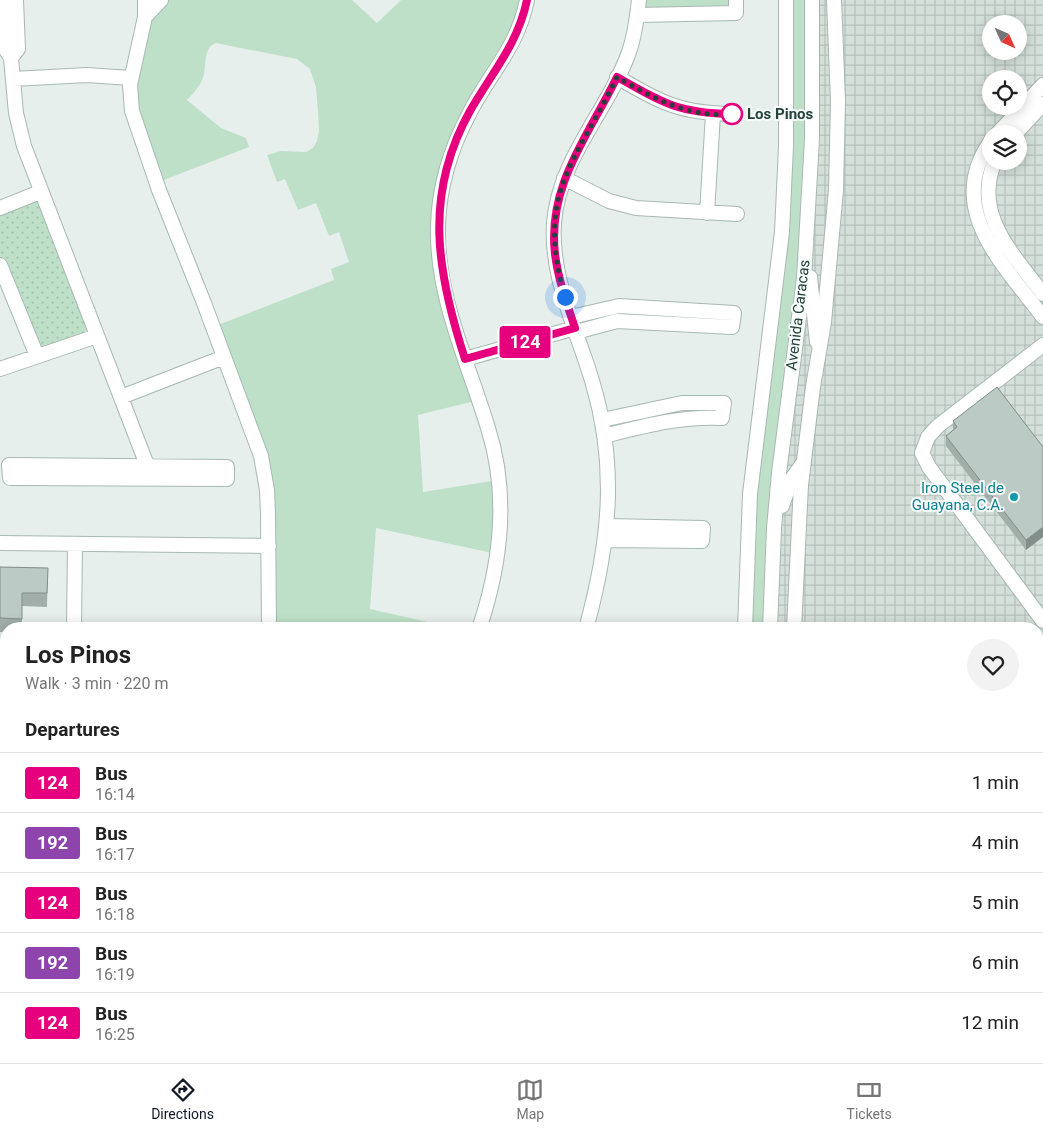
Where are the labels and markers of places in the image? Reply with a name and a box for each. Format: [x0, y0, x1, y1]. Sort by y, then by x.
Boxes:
marker: Los Pinos [721, 103, 743, 125]
place label: Los Pinos [747, 105, 814, 123]
place label: Iron Steel de Guayana, C.A. [912, 479, 1004, 514]
marker: Iron Steel de Guayana, C.A. [1008, 491, 1020, 503]

